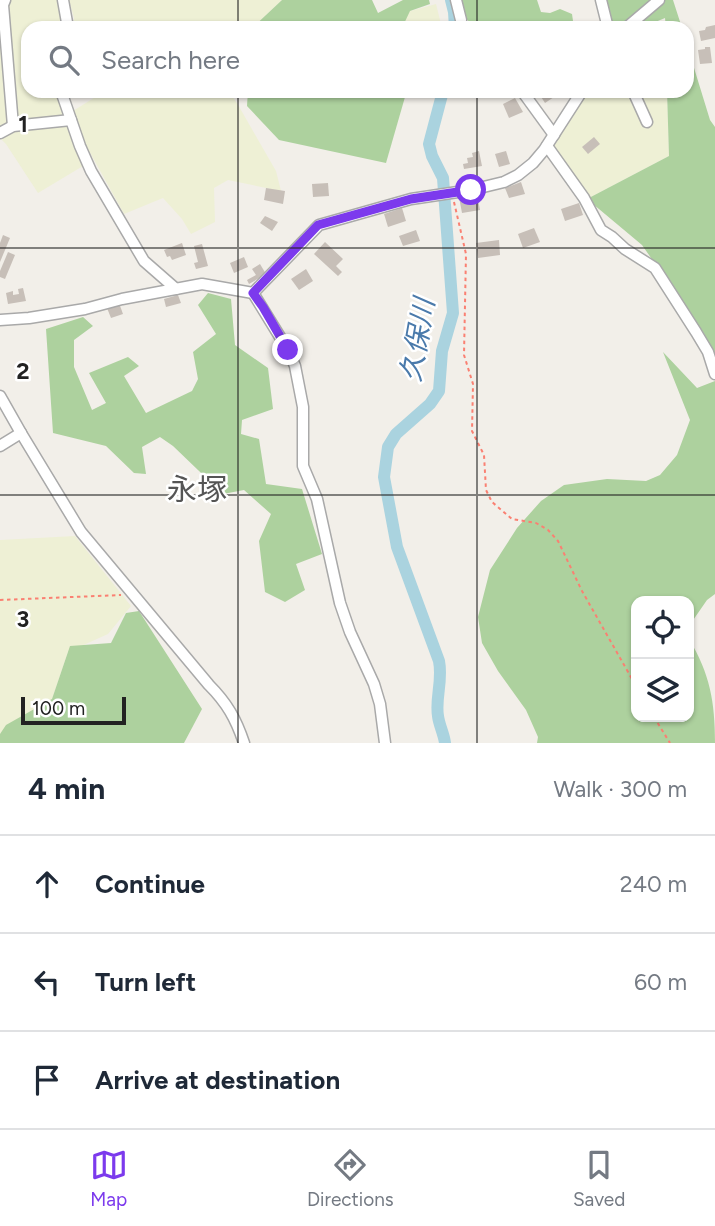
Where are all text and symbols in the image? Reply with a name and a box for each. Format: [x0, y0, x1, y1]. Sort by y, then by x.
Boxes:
search box [21, 21, 694, 98]
icon: search [45, 41, 83, 79]
text: Search here [101, 44, 240, 76]
text: 1 [18, 110, 28, 138]
route start [455, 174, 486, 205]
water label: 久保川 [393, 293, 442, 384]
route end [272, 334, 303, 365]
text: 2 [16, 357, 30, 385]
district label: 永塚 [167, 471, 227, 508]
map controls [631, 596, 694, 722]
button: locate [631, 596, 694, 659]
text: 3 [17, 605, 29, 633]
button: layers [631, 659, 694, 722]
scale bar [21, 694, 126, 726]
text: 100 m [32, 697, 85, 720]
text: 4 min [28, 770, 105, 807]
text: Walk · 300 m [553, 775, 687, 803]
icon: ahead [28, 865, 66, 903]
text: Continue [95, 868, 205, 900]
text: 240 m [620, 870, 687, 898]
icon: left [28, 963, 66, 1001]
text: Turn left [95, 966, 196, 998]
text: 60 m [634, 968, 687, 996]
icon: arrive [28, 1061, 66, 1099]
text: Arrive at destination [95, 1064, 340, 1096]
tab: Map [90, 1146, 128, 1211]
tab: Directions [307, 1146, 394, 1211]
tab: Saved [573, 1146, 625, 1211]

